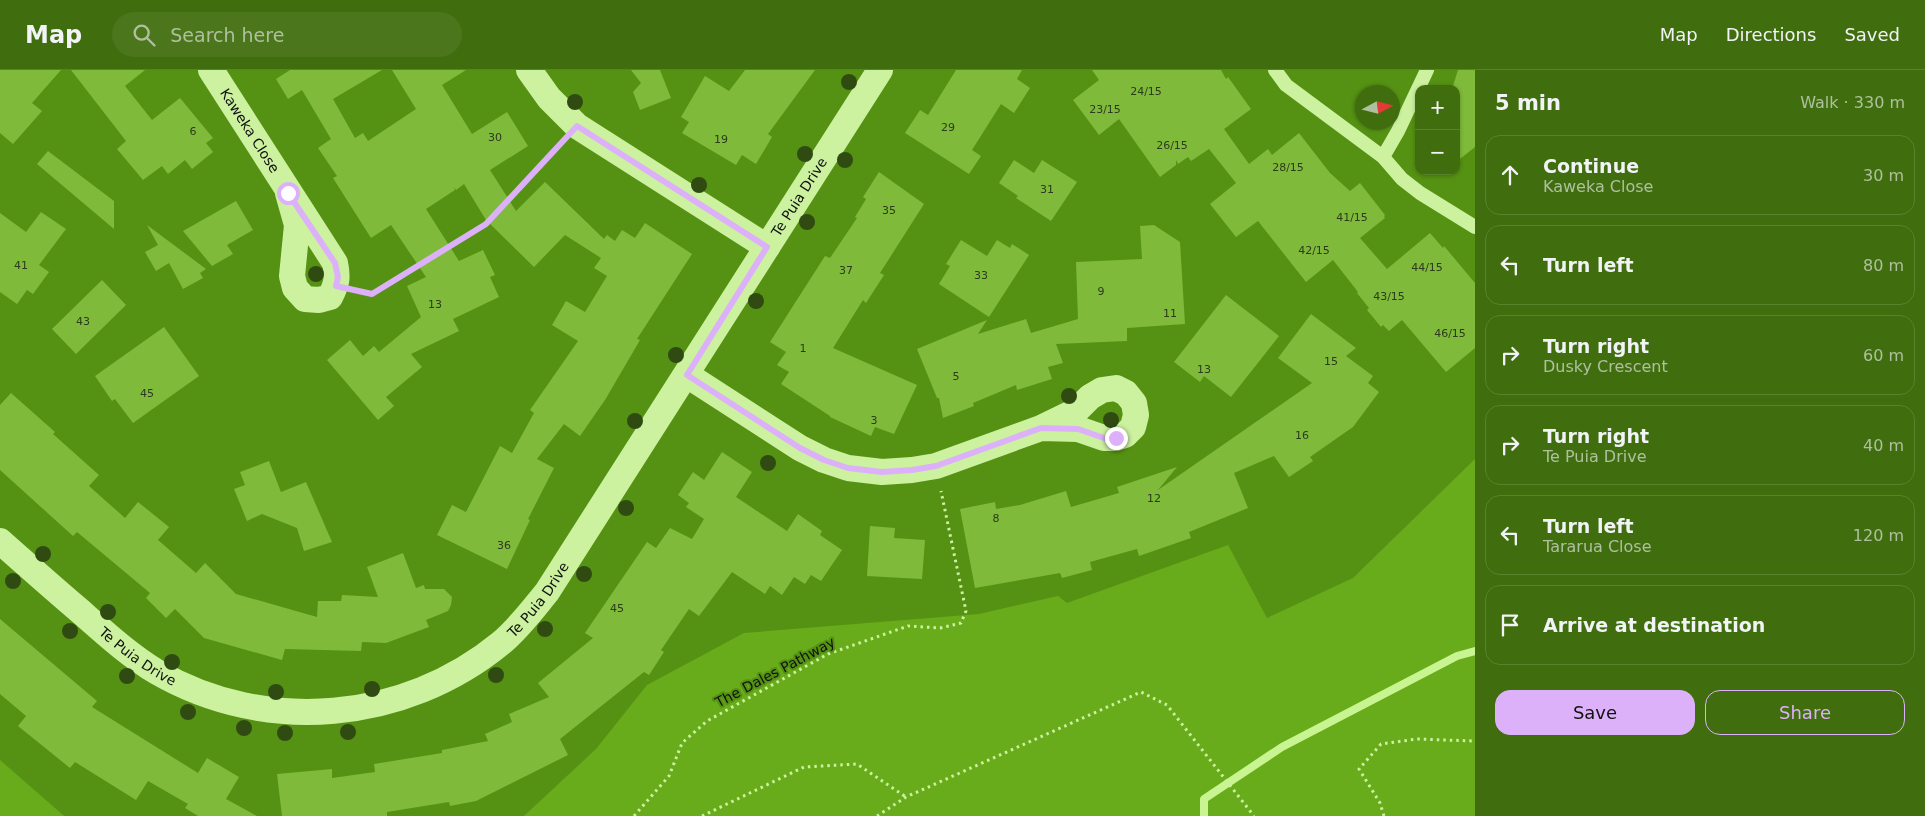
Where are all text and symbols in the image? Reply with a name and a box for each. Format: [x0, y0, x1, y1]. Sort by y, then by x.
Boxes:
search box [112, 12, 462, 57]
text: Map [25, 21, 82, 49]
icon: search [130, 21, 158, 49]
text: Search here [170, 24, 284, 46]
text: Map [1660, 24, 1698, 45]
text: Directions [1726, 24, 1816, 45]
text: Saved [1844, 24, 1900, 45]
house number: 24/15 [1130, 85, 1162, 98]
north arrow [1355, 85, 1400, 130]
map controls [1415, 85, 1460, 175]
button: + [1415, 85, 1460, 130]
street label: Kaweka Close [217, 86, 283, 176]
text: 5 min [1495, 91, 1561, 115]
text: Walk · 330 m [1800, 93, 1905, 112]
house number: 23/15 [1089, 103, 1121, 116]
house number: 29 [941, 121, 955, 134]
house number: 6 [190, 125, 197, 138]
button: − [1415, 130, 1460, 175]
house number: 30 [488, 131, 502, 144]
house number: 19 [714, 133, 728, 146]
house number: 26/15 [1156, 139, 1188, 152]
street label: Te Puia Drive [767, 154, 830, 240]
text: Continue [1543, 155, 1639, 177]
house number: 28/15 [1272, 161, 1304, 174]
icon: ahead [1496, 161, 1524, 189]
text: 30 m [1863, 166, 1904, 185]
text: Kaweka Close [1543, 177, 1653, 196]
route start [277, 182, 300, 205]
house number: 31 [1040, 183, 1054, 196]
house number: 35 [882, 204, 896, 217]
house number: 41/15 [1336, 211, 1368, 224]
house number: 42/15 [1298, 244, 1330, 257]
icon: left [1496, 251, 1524, 279]
text: Turn left [1543, 254, 1634, 276]
text: 80 m [1863, 256, 1904, 275]
house number: 41 [14, 259, 28, 272]
house number: 44/15 [1411, 261, 1443, 274]
house number: 37 [839, 264, 853, 277]
house number: 33 [974, 269, 988, 282]
house number: 9 [1098, 285, 1105, 298]
house number: 43/15 [1373, 290, 1405, 303]
house number: 13 [428, 298, 442, 311]
house number: 11 [1163, 307, 1177, 320]
house number: 43 [76, 315, 90, 328]
house number: 46/15 [1434, 327, 1466, 340]
text: Turn right [1543, 335, 1649, 357]
icon: right [1496, 341, 1524, 369]
house number: 1 [800, 342, 807, 355]
text: 60 m [1863, 346, 1904, 365]
house number: 15 [1324, 355, 1338, 368]
text: Dusky Crescent [1543, 357, 1668, 376]
house number: 13 [1197, 363, 1211, 376]
house number: 5 [953, 370, 960, 383]
house number: 45 [140, 387, 154, 400]
house number: 3 [871, 414, 878, 427]
text: Turn right [1543, 425, 1649, 447]
route end [1105, 427, 1128, 450]
house number: 16 [1295, 429, 1309, 442]
icon: right [1496, 431, 1524, 459]
text: 40 m [1863, 436, 1904, 455]
text: Te Puia Drive [1543, 447, 1646, 466]
house number: 12 [1147, 492, 1161, 505]
house number: 8 [993, 512, 1000, 525]
text: Turn left [1543, 515, 1634, 537]
icon: left [1496, 521, 1524, 549]
text: 120 m [1853, 526, 1904, 545]
text: Tararua Close [1543, 537, 1652, 556]
house number: 36 [497, 539, 511, 552]
street label: Te Puia Drive [504, 559, 572, 641]
house number: 45 [610, 602, 624, 615]
icon: arrive [1496, 611, 1524, 639]
text: Arrive at destination [1543, 614, 1765, 636]
street label: Te Puia Drive [95, 623, 179, 689]
street label: The Dales Pathway [712, 634, 838, 711]
button: Save [1495, 690, 1695, 735]
button: Share [1705, 690, 1905, 735]

